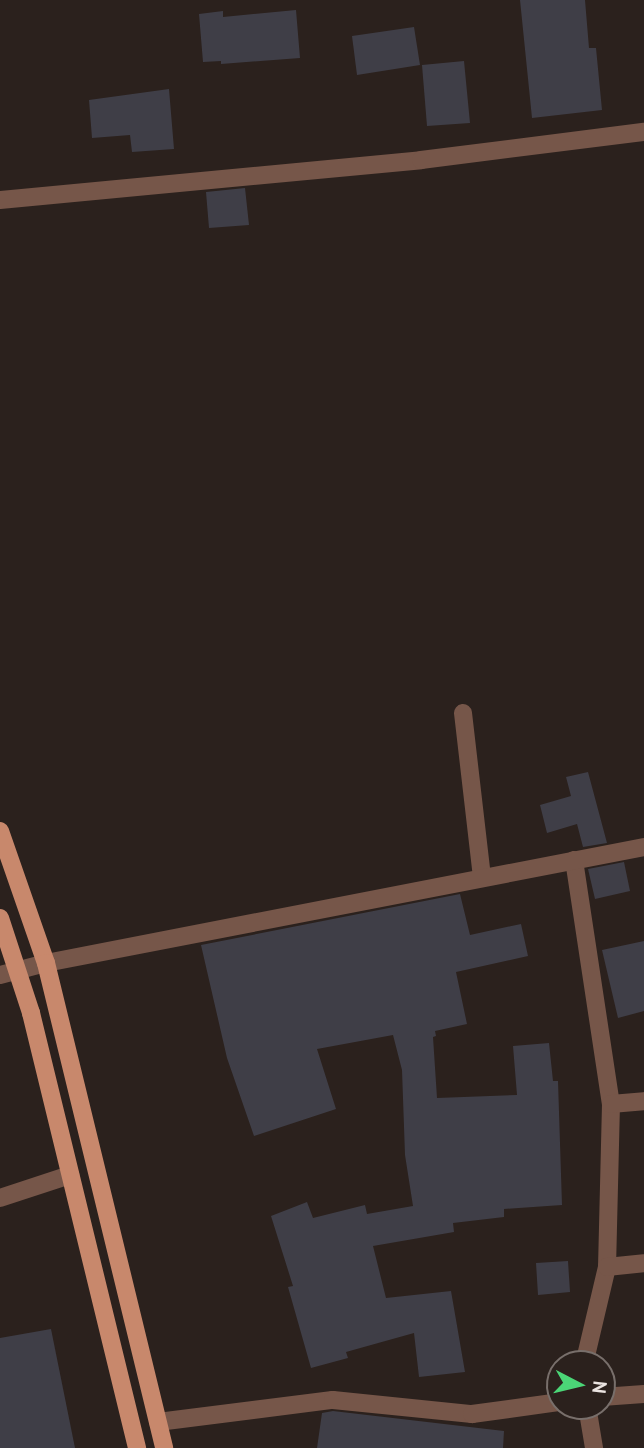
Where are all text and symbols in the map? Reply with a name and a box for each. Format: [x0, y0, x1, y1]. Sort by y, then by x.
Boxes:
north arrow [546, 1350, 616, 1420]
text: N [587, 1380, 613, 1395]

